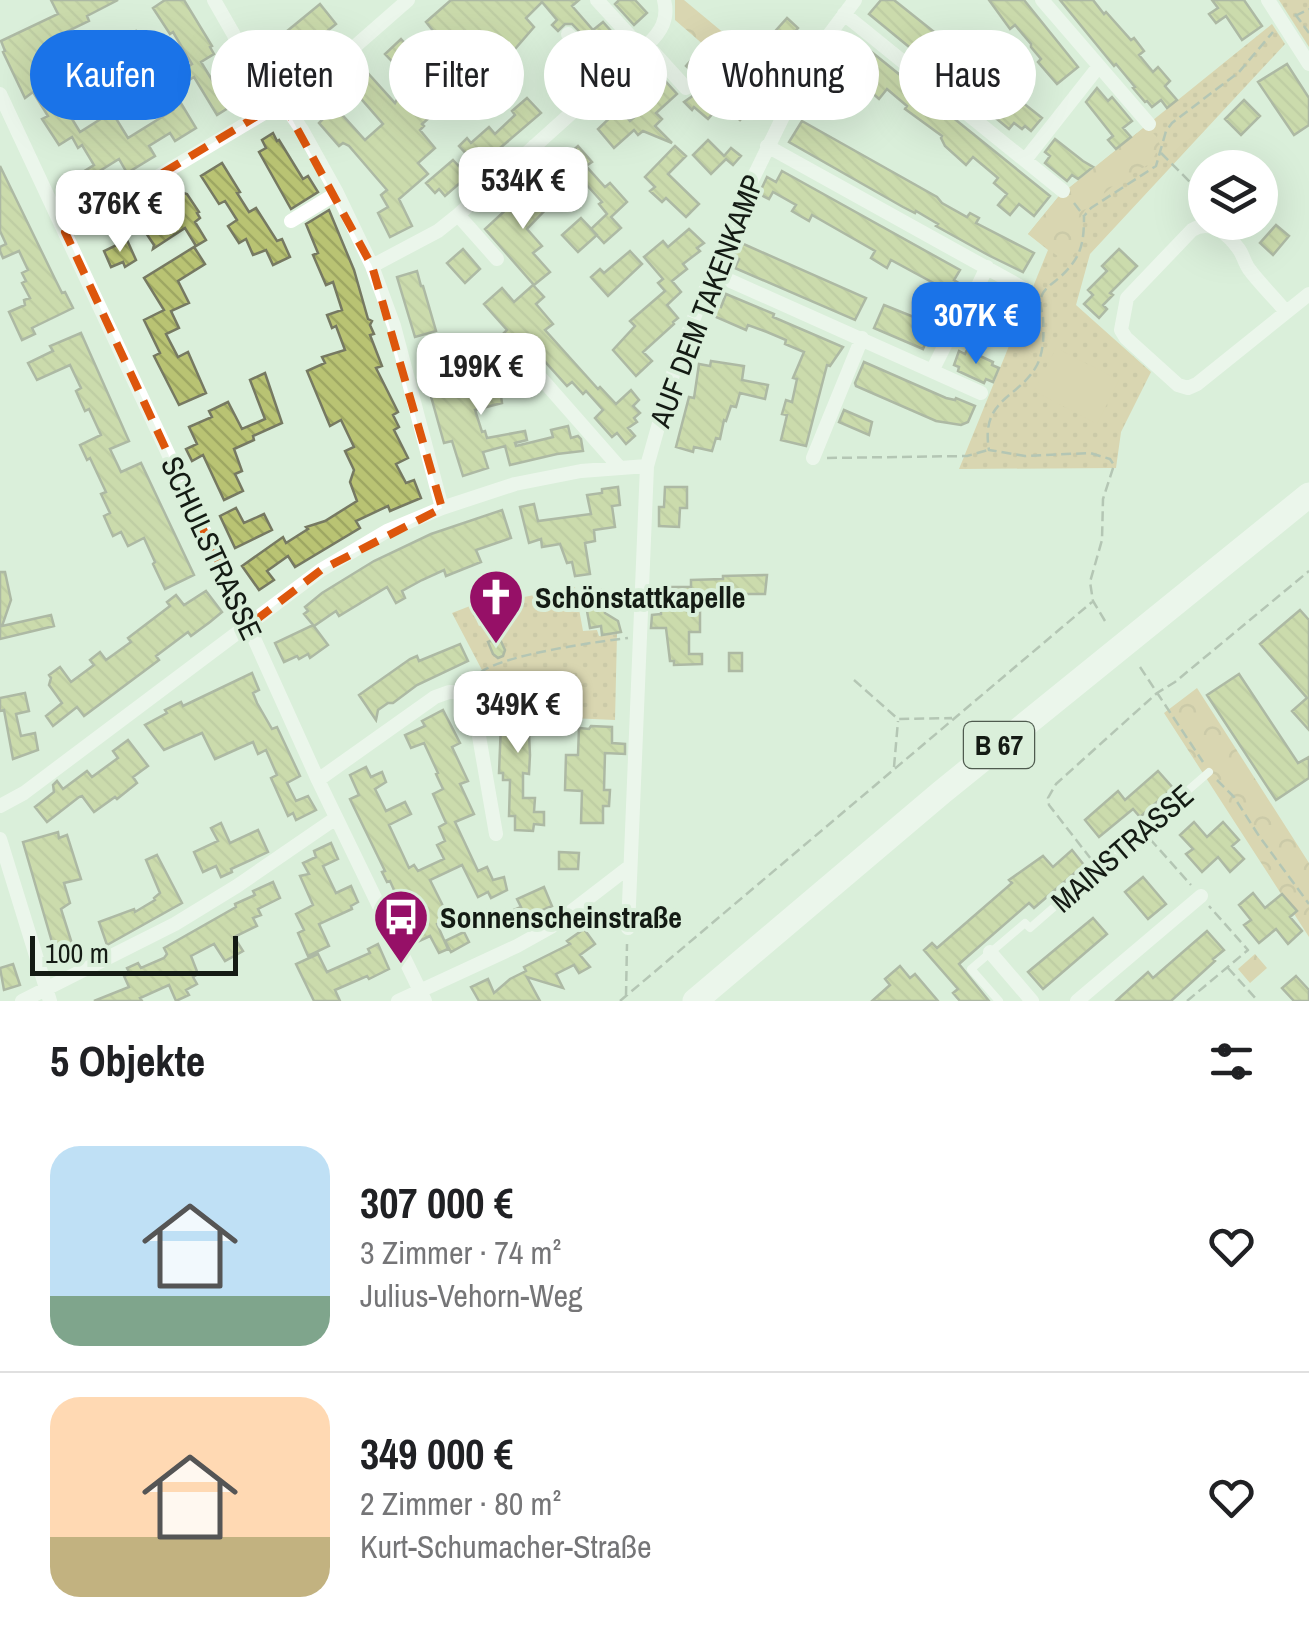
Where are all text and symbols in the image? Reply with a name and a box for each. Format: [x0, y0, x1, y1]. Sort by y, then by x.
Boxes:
chip: Kaufen [30, 30, 191, 120]
chip: Mieten [211, 30, 369, 120]
chip: Filter [389, 30, 524, 120]
chip: Neu [544, 30, 667, 120]
chip: Wohnung [687, 30, 879, 120]
chip: Haus [899, 30, 1036, 120]
pin: 534K € [442, 147, 604, 232]
map controls [1188, 150, 1278, 240]
button: layers [1188, 150, 1278, 240]
text: 534K € [481, 158, 565, 201]
street label: AUF DEM TAKENKAMP [639, 169, 773, 434]
pin: 376K € [39, 170, 201, 255]
text: 376K € [78, 181, 162, 224]
pin: 307K € [895, 282, 1057, 367]
text: 307K € [934, 293, 1018, 336]
pin: 199K € [400, 333, 562, 418]
text: 199K € [439, 344, 523, 387]
street label: SCHULSTRASSE [152, 450, 272, 646]
church icon: Schönstattkapelle [466, 567, 526, 646]
place label: Schönstattkapelle [535, 577, 746, 617]
pin: 349K € [437, 671, 599, 756]
text: 349K € [476, 682, 560, 725]
road number: B 67 [964, 722, 1034, 768]
street label: MAINSTRASSE [1042, 775, 1202, 921]
bus stop icon: Sonnenscheinstraße [371, 887, 431, 966]
place label: Sonnenscheinstraße [440, 897, 682, 937]
scale bar [30, 931, 238, 976]
text: 100 m [45, 934, 109, 972]
text: 5 Objekte [50, 1033, 205, 1089]
icon: filters [1204, 1034, 1259, 1089]
text: 307 000 € [360, 1175, 513, 1231]
icon: home [130, 1186, 250, 1306]
icon: heart [1204, 1219, 1259, 1274]
text: 3 Zimmer · 74 m² [360, 1231, 561, 1274]
text: Julius-Vehorn-Weg [360, 1274, 583, 1317]
text: 349 000 € [360, 1426, 513, 1482]
icon: home [130, 1437, 250, 1557]
icon: heart [1204, 1470, 1259, 1525]
text: 2 Zimmer · 80 m² [360, 1482, 561, 1525]
text: Kurt-Schumacher-Straße [360, 1525, 652, 1568]

